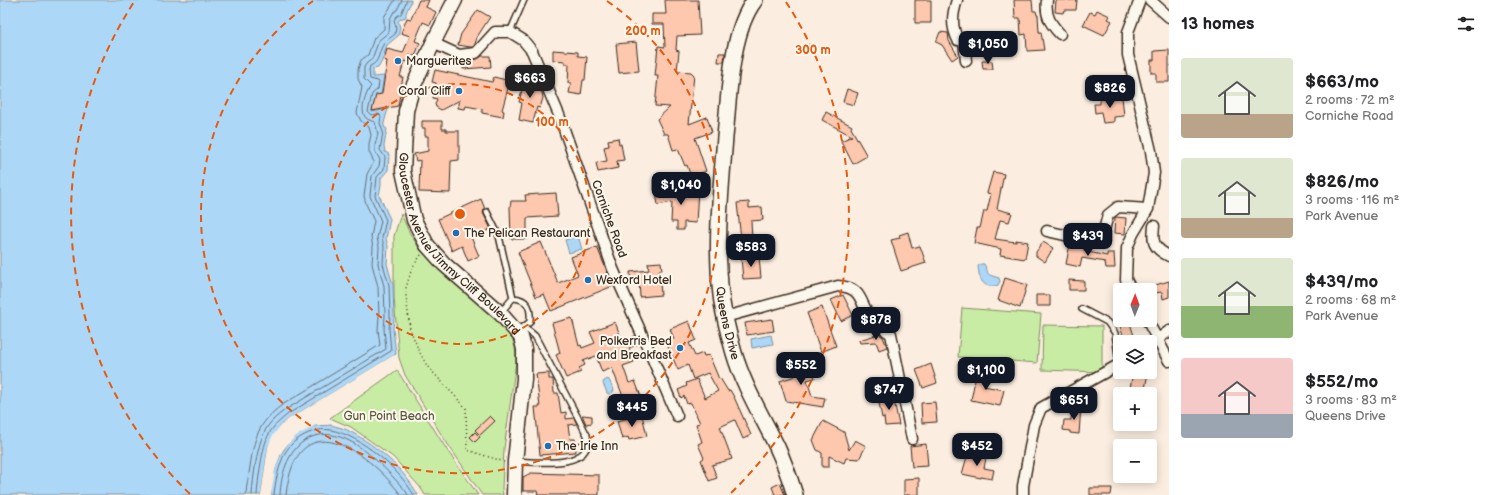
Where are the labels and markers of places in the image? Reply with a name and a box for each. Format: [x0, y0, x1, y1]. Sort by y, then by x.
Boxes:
pin: $1,050 [955, 31, 1021, 65]
place label: Marguerites [406, 54, 472, 69]
marker: Marguerites [393, 56, 403, 66]
pin: $663 [506, 65, 554, 99]
pin: $826 [1086, 75, 1134, 109]
place label: Coral Cliff [398, 84, 451, 99]
marker: Coral Cliff [454, 86, 464, 96]
pin: $1,040 [648, 172, 714, 206]
centre of rings [453, 207, 467, 221]
pin: $439 [1064, 223, 1112, 257]
place label: The Pelican Restaurant [464, 226, 591, 241]
marker: The Pelican Restaurant [451, 228, 461, 238]
pin: $583 [727, 234, 775, 268]
place label: Wexford Hotel [596, 273, 672, 288]
marker: Wexford Hotel [583, 275, 593, 285]
pin: $878 [852, 307, 900, 341]
place label: Polkerris Bed and Breakfast [597, 334, 672, 363]
marker: Polkerris Bed and Breakfast [675, 343, 685, 353]
pin: $552 [777, 352, 825, 386]
pin: $1,100 [953, 357, 1019, 391]
pin: $747 [865, 377, 913, 411]
pin: $651 [1050, 387, 1098, 421]
pin: $445 [608, 394, 656, 428]
pin: $452 [953, 433, 1001, 467]
place label: The Irie Inn [556, 439, 619, 454]
marker: The Irie Inn [543, 441, 553, 451]

